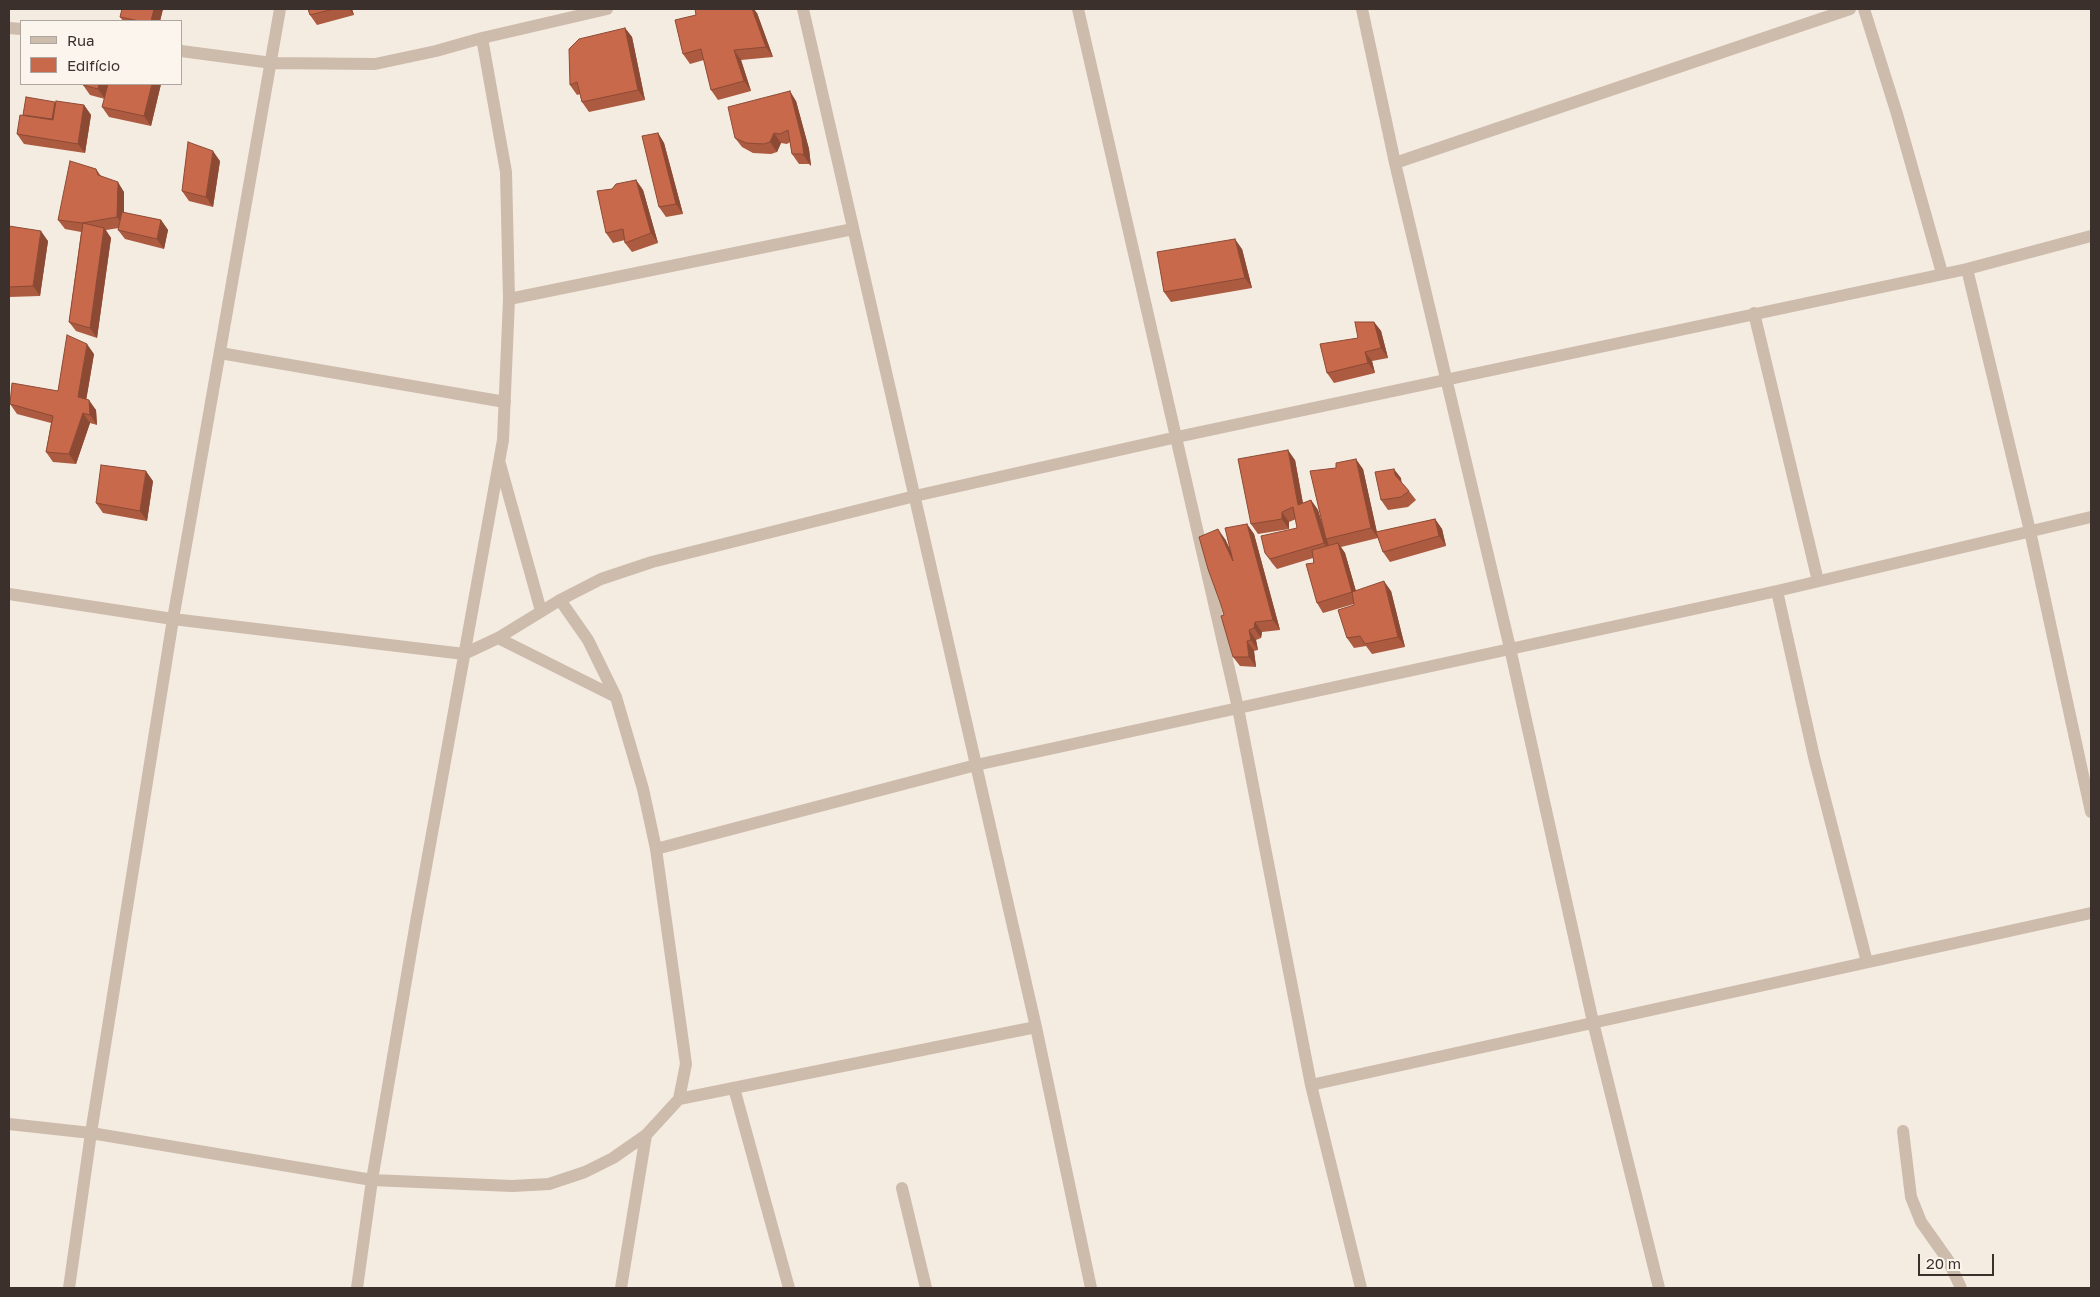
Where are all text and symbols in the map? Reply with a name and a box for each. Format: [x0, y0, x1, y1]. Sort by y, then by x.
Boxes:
legend [20, 20, 182, 85]
text: Rua [67, 31, 94, 49]
text: Edifício [67, 56, 120, 74]
scale bar [1920, 1244, 1996, 1276]
text: 20 m [1926, 1254, 1961, 1272]

